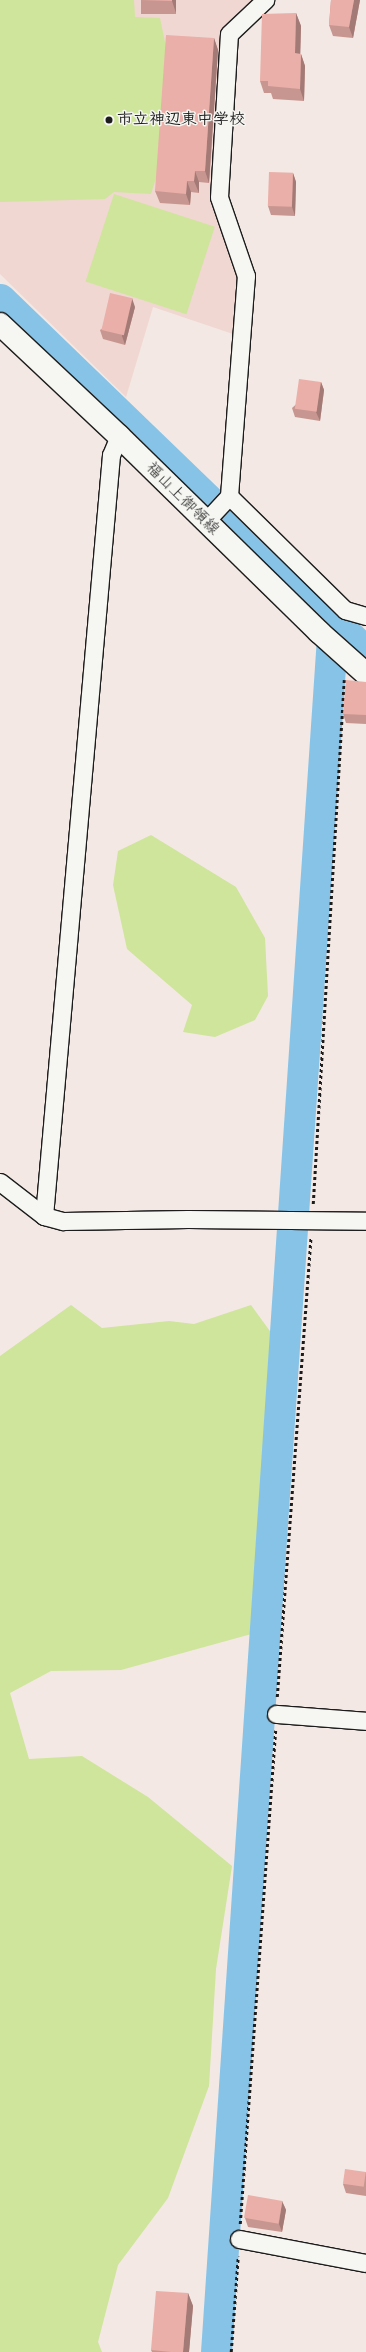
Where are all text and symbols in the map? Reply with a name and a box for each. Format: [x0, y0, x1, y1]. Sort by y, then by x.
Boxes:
place label: 市立神辺東中学校 [117, 110, 245, 130]
marker: 市立神辺東中学校 [104, 115, 114, 125]
street label: 福山上御領線 [141, 458, 223, 540]

